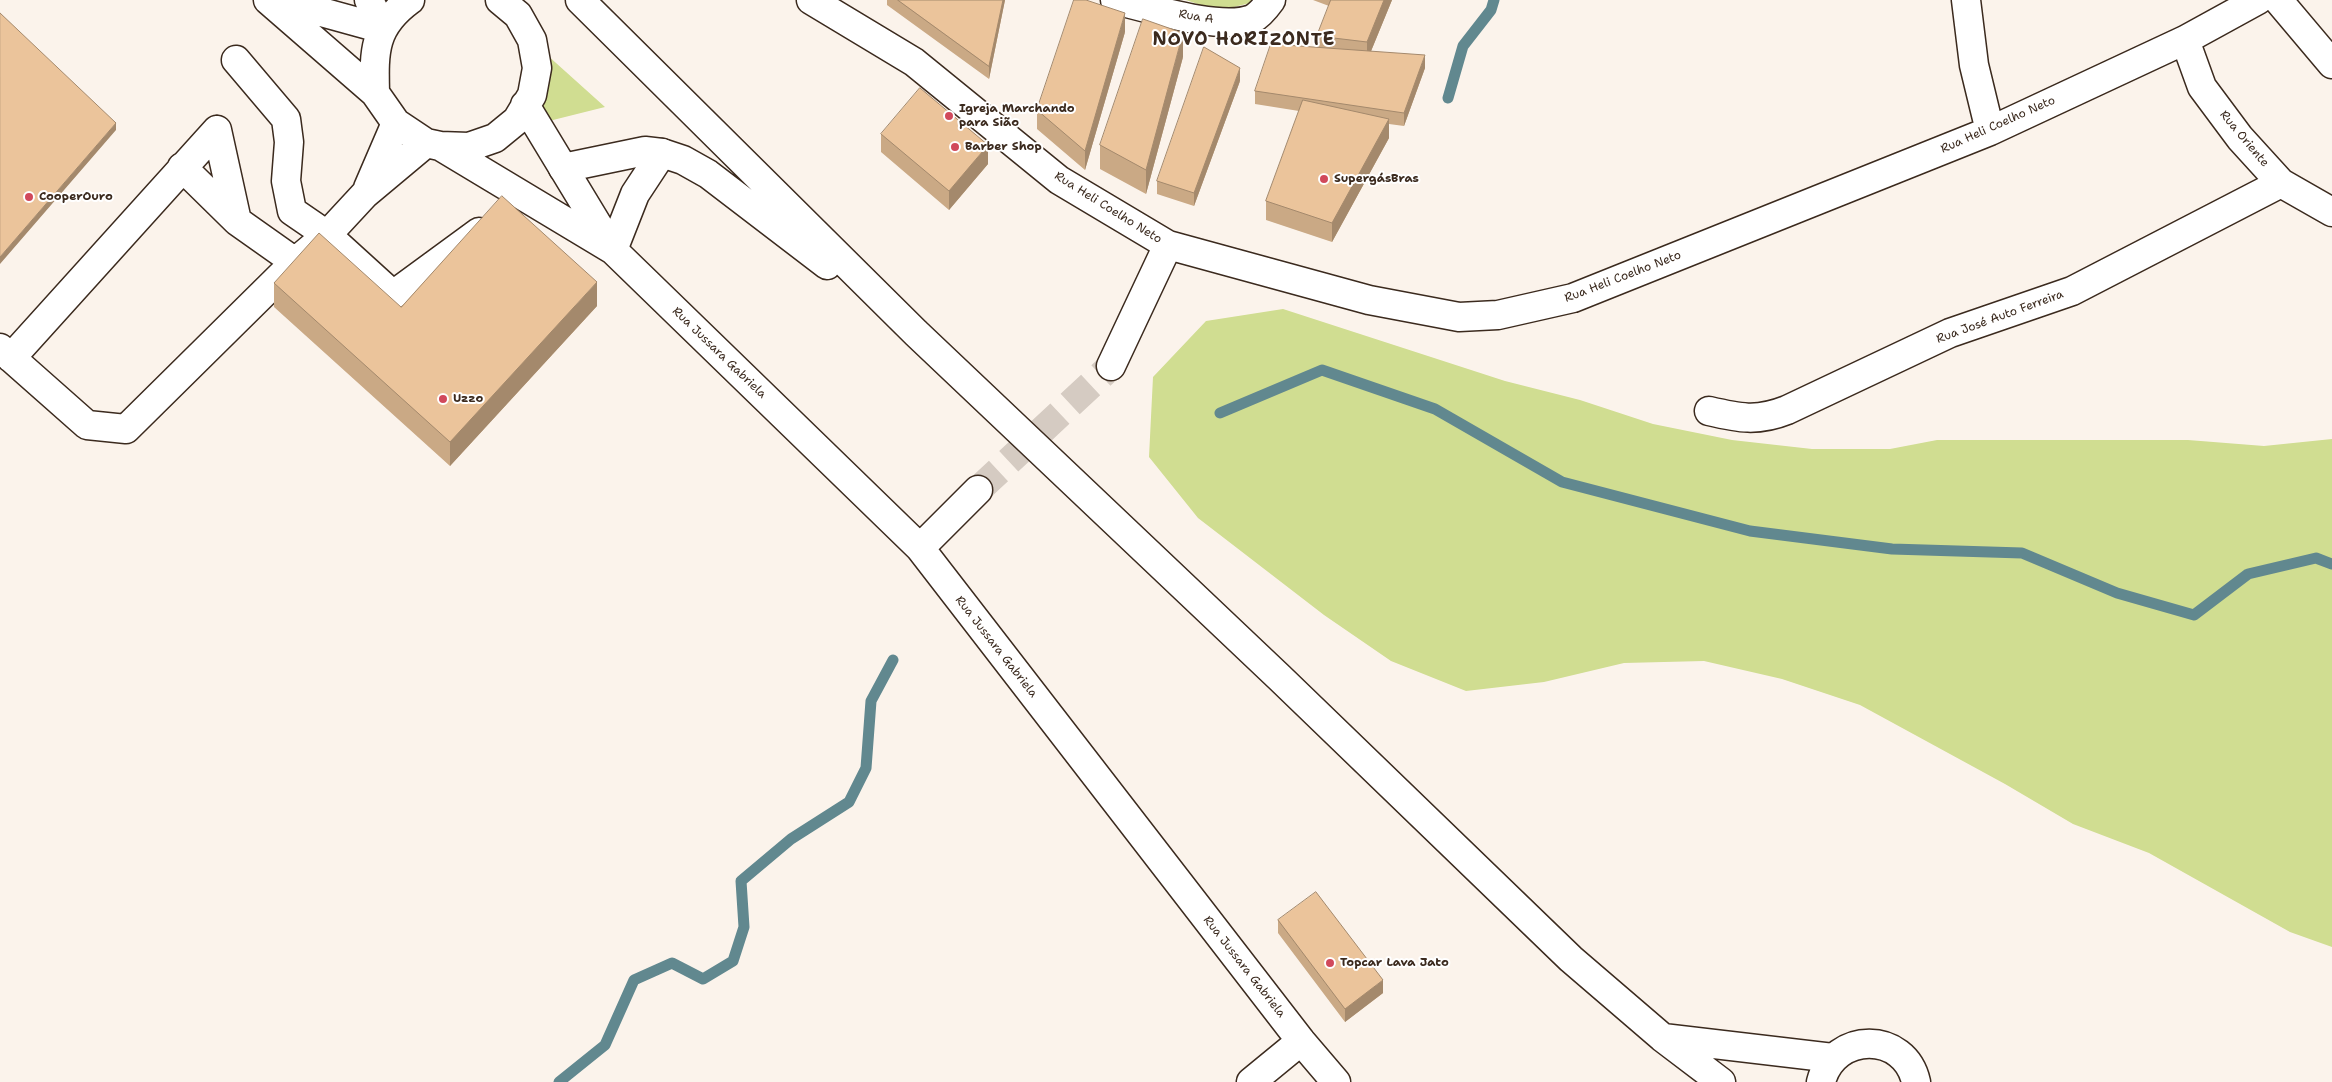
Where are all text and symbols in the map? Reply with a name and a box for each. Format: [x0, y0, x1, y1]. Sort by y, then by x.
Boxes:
street label: Rua A [1178, 7, 1214, 27]
district label: NOVO HORIZONTE [1151, 29, 1337, 51]
street label: Rua Heli Coelho Neto [1939, 93, 2057, 157]
place label: Igreja Marchando para Sião [959, 102, 1074, 130]
street label: Rua Oriente [2216, 108, 2272, 170]
marker: Igreja Marchando para Sião [943, 110, 955, 122]
place label: Barber Shop [965, 140, 1042, 154]
marker: Barber Shop [949, 141, 961, 153]
street label: Rua Heli Coelho Neto [1052, 169, 1164, 247]
place label: SupergásBras [1334, 172, 1419, 186]
marker: SupergásBras [1318, 173, 1330, 185]
place label: CooperOuro [39, 190, 113, 204]
marker: CooperOuro [23, 191, 35, 203]
street label: Rua Heli Coelho Neto [1563, 248, 1683, 306]
street label: Rua José Auto Ferreira [1935, 287, 2065, 347]
street label: Rua Jussara Gabriela [669, 304, 769, 402]
place label: Uzzo [453, 392, 483, 406]
marker: Uzzo [437, 393, 449, 405]
street label: Rua Jussara Gabriela [952, 593, 1040, 701]
street label: Rua Jussara Gabriela [1200, 913, 1288, 1021]
place label: Topcar Lava Jato [1340, 956, 1449, 970]
marker: Topcar Lava Jato [1324, 957, 1336, 969]

